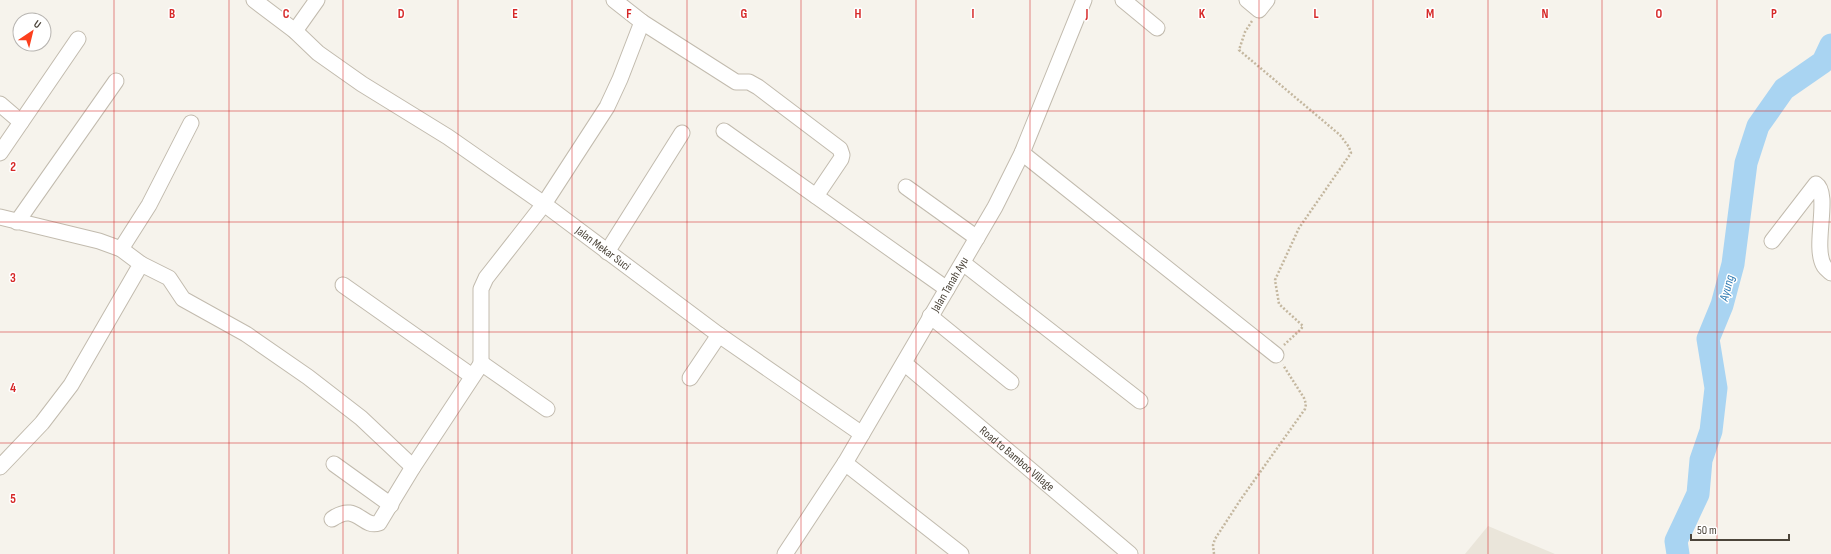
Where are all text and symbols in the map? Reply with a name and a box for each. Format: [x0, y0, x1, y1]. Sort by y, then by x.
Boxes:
text: B [169, 6, 175, 22]
text: C [283, 6, 290, 22]
text: D [398, 6, 405, 22]
text: E [512, 6, 518, 22]
text: F [626, 6, 632, 22]
text: G [741, 6, 748, 22]
text: H [855, 6, 862, 22]
text: I [972, 6, 975, 22]
text: J [1085, 6, 1089, 22]
text: K [1199, 6, 1206, 22]
text: L [1313, 6, 1319, 22]
text: M [1426, 6, 1434, 22]
text: N [1542, 6, 1549, 22]
text: O [1656, 6, 1663, 22]
text: P [1771, 6, 1777, 22]
north arrow [12, 12, 52, 52]
text: U [31, 17, 44, 31]
text: 2 [10, 159, 16, 175]
street label: Jalan Mekar Suci [572, 222, 634, 274]
street label: Jalan Tanah Ayu [927, 254, 972, 315]
text: 3 [10, 270, 16, 286]
water label: Ayung [1716, 273, 1738, 304]
text: 4 [10, 380, 16, 396]
street label: Road to Bamboo Village [977, 423, 1058, 494]
text: 5 [10, 491, 16, 507]
scale bar [1691, 516, 1789, 542]
text: 50 m [1697, 523, 1717, 538]

